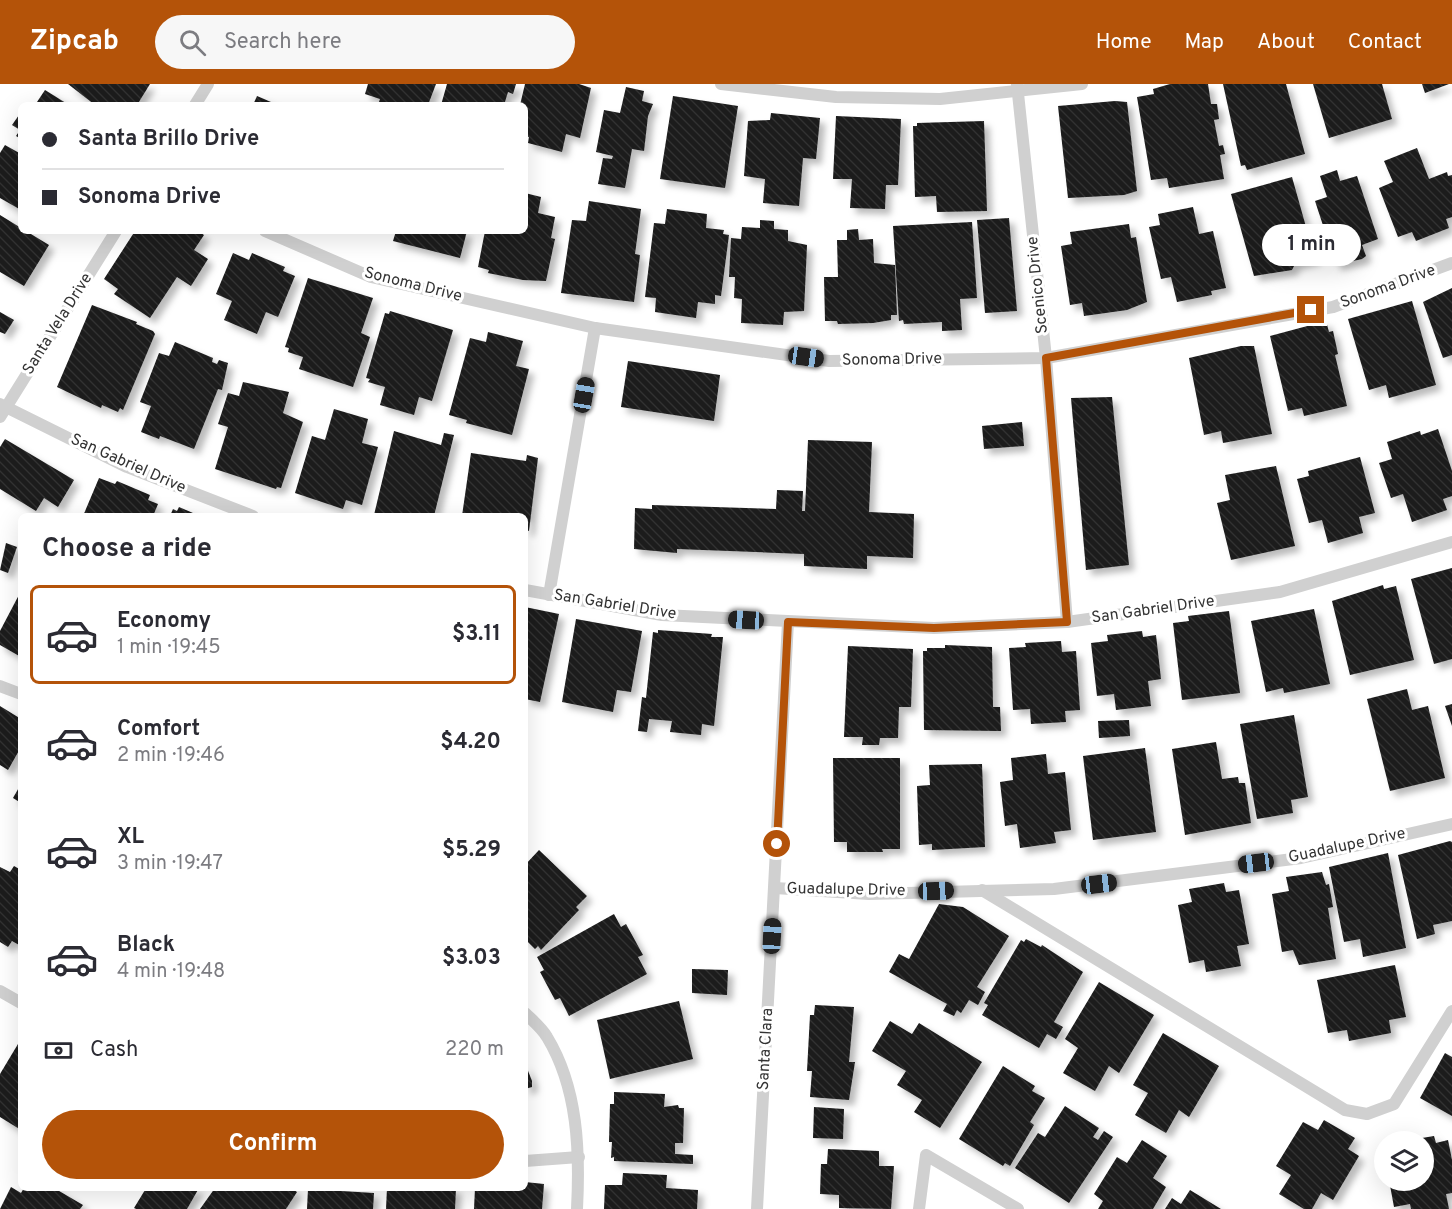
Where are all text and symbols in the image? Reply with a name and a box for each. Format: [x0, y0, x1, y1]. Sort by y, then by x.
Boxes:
search box [155, 15, 575, 69]
text: Zipcab [30, 24, 119, 60]
icon: search [176, 26, 209, 59]
text: Search here [224, 29, 341, 56]
text: Home [1096, 29, 1152, 56]
text: Map [1185, 29, 1224, 56]
text: About [1257, 29, 1315, 56]
text: Contact [1348, 29, 1422, 56]
text: Santa Brillo Drive [78, 126, 259, 153]
text: Sonoma Drive [78, 184, 221, 211]
callout: 1 min [1262, 223, 1360, 265]
text: 1 min [1287, 232, 1336, 258]
street label: Scenico Drive [1023, 235, 1053, 335]
street label: Sonoma Drive [1338, 261, 1438, 313]
street label: Sonoma Drive [362, 263, 464, 307]
street label: Santa Vela Drive [19, 269, 97, 379]
route end [1297, 296, 1324, 323]
car [787, 346, 825, 368]
street label: Sonoma Drive [842, 349, 942, 371]
car [572, 376, 596, 414]
street label: San Gabriel Drive [67, 430, 189, 498]
text: Choose a ride [42, 532, 212, 566]
street label: San Gabriel Drive [552, 585, 678, 625]
street label: San Gabriel Drive [1090, 591, 1216, 629]
icon: car [45, 608, 99, 662]
text: Economy [117, 608, 211, 635]
car [728, 610, 764, 630]
text: $3.11 [452, 621, 501, 648]
text: 1 min · 19:45 [117, 635, 221, 661]
icon: car [45, 716, 99, 770]
text: Comfort [117, 716, 200, 743]
text: $4.20 [440, 729, 501, 756]
text: 2 min · 19:46 [117, 743, 225, 769]
icon: car [45, 824, 99, 878]
text: XL [117, 824, 144, 851]
street label: Guadalupe Drive [1287, 824, 1407, 868]
route start [763, 830, 790, 857]
text: $5.29 [442, 837, 501, 864]
text: 3 min · 19:47 [117, 851, 223, 877]
car [1237, 852, 1275, 874]
car [1080, 873, 1118, 895]
street label: Guadalupe Drive [786, 879, 906, 901]
car [918, 881, 954, 901]
car [762, 918, 782, 954]
icon: car [45, 932, 99, 986]
text: Black [117, 932, 175, 959]
text: $3.03 [442, 945, 501, 972]
text: 4 min · 19:48 [117, 959, 225, 985]
street label: Santa Clara [754, 1007, 778, 1091]
icon: cash [42, 1034, 75, 1067]
text: Cash [90, 1037, 139, 1064]
text: 220 m [445, 1037, 504, 1063]
button: Confirm [42, 1110, 504, 1179]
map controls [1374, 1131, 1434, 1191]
button: layers [1374, 1131, 1434, 1191]

